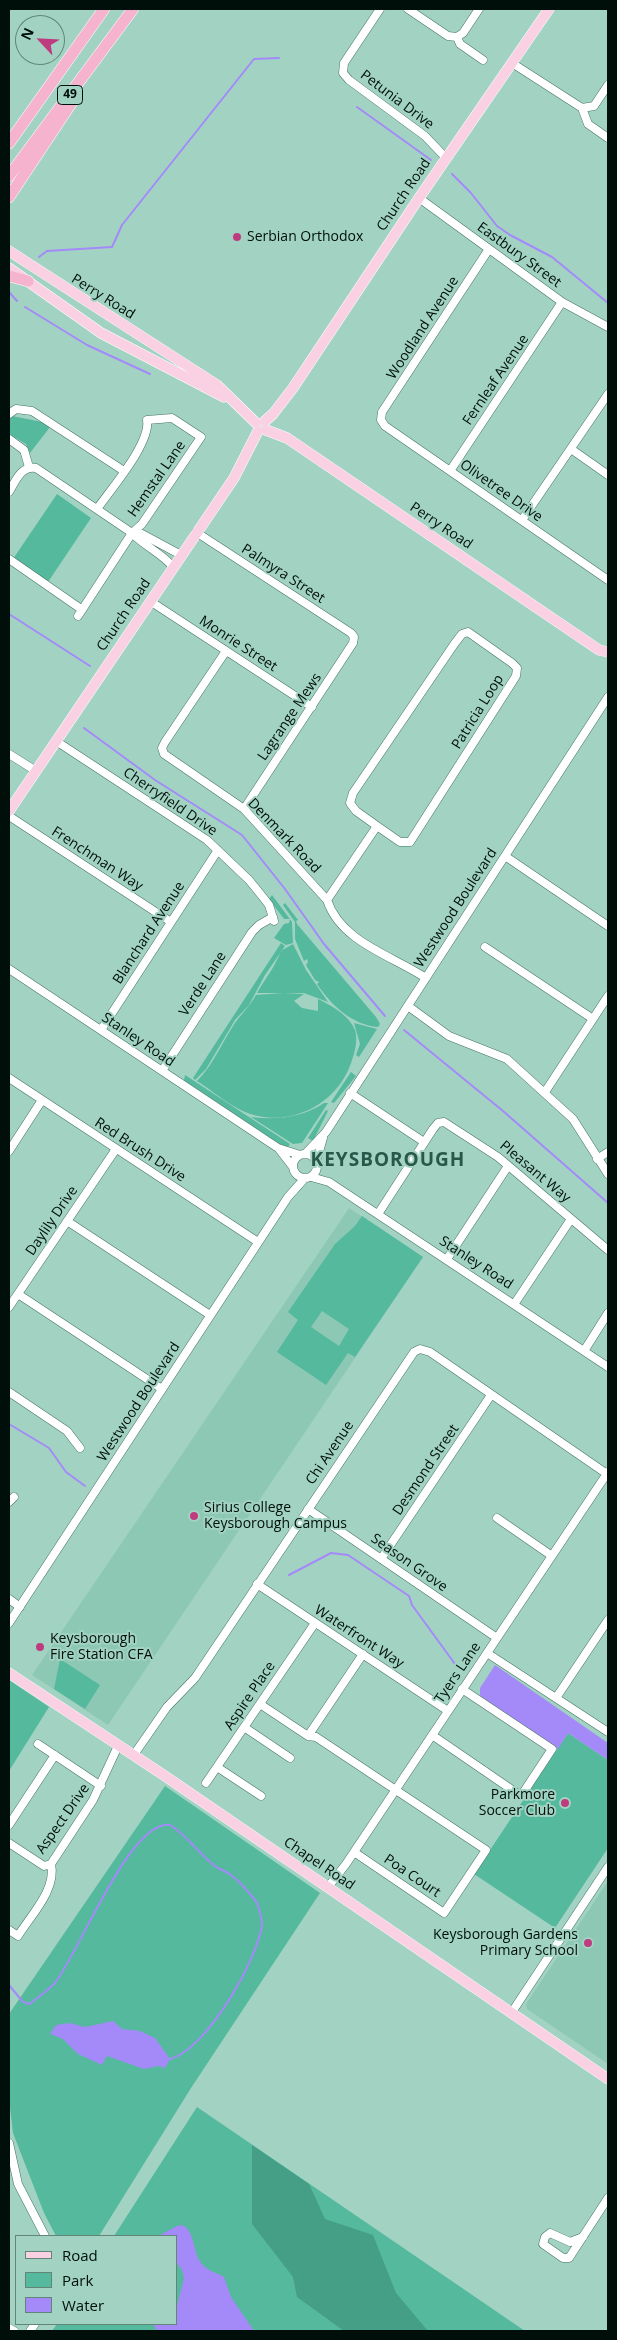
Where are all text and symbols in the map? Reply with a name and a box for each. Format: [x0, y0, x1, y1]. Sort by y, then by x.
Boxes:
north arrow [15, 15, 65, 65]
text: N [16, 25, 38, 43]
street label: Petunia Drive [357, 67, 437, 133]
road number: 49 [58, 86, 82, 104]
street label: Church Road [374, 155, 434, 235]
street label: Eastbury Street [474, 219, 564, 291]
place label: Serbian Orthodox [247, 229, 363, 245]
marker: Serbian Orthodox [231, 231, 243, 243]
street label: Perry Road [68, 271, 138, 323]
street label: Woodland Avenue [384, 273, 462, 383]
street label: Fernleaf Avenue [459, 332, 533, 428]
street label: Hemstal Lane [125, 438, 189, 520]
street label: Olivetree Drive [456, 456, 546, 526]
street label: Perry Road [407, 499, 475, 553]
street label: Palmyra Street [238, 541, 328, 607]
street label: Church Road [94, 575, 154, 655]
street label: Monrie Street [196, 613, 280, 675]
street label: Lagrange Mews [255, 670, 325, 764]
street label: Patricia Loop [448, 672, 508, 752]
street label: Cherryfield Drive [120, 764, 220, 840]
street label: Denmark Road [244, 795, 324, 877]
street label: Frenchman Way [48, 823, 146, 895]
street label: Westwood Boulevard [411, 845, 501, 971]
street label: Blanchard Avenue [110, 879, 188, 987]
street label: Verde Lane [176, 949, 230, 1019]
street label: Stanley Road [98, 1009, 178, 1071]
street label: Red Brush Drive [91, 1114, 189, 1186]
street label: Pleasant Way [496, 1138, 574, 1206]
district label: KEYSBOROUGH [309, 1150, 467, 1172]
street label: Daylily Drive [23, 1183, 81, 1259]
street label: Stanley Road [436, 1233, 516, 1293]
street label: Westwood Boulevard [94, 1339, 184, 1465]
street label: Chi Avenue [303, 1418, 357, 1488]
street label: Desmond Street [389, 1421, 463, 1519]
place label: Sirius College Keysborough Campus [204, 1500, 347, 1532]
marker: Sirius College Keysborough Campus [188, 1510, 200, 1522]
street label: Season Grove [367, 1530, 451, 1596]
street label: Waterfront Way [311, 1602, 407, 1672]
place label: Keysborough Fire Station CFA [50, 1631, 152, 1664]
street label: Tyers Lane [431, 1639, 485, 1707]
marker: Keysborough Fire Station CFA [34, 1641, 46, 1653]
street label: Aspire Place [221, 1658, 279, 1734]
street label: Aspect Drive [33, 1781, 93, 1857]
place label: Parkmore Soccer Club [479, 1787, 555, 1820]
marker: Parkmore Soccer Club [559, 1797, 571, 1809]
street label: Chapel Road [280, 1834, 358, 1894]
street label: Poa Court [380, 1851, 444, 1901]
place label: Keysborough Gardens Primary School [433, 1927, 578, 1960]
marker: Keysborough Gardens Primary School [582, 1937, 594, 1949]
legend [15, 2235, 178, 2325]
text: Road [62, 2245, 98, 2265]
text: Park [62, 2270, 93, 2290]
text: Water [62, 2295, 104, 2315]

